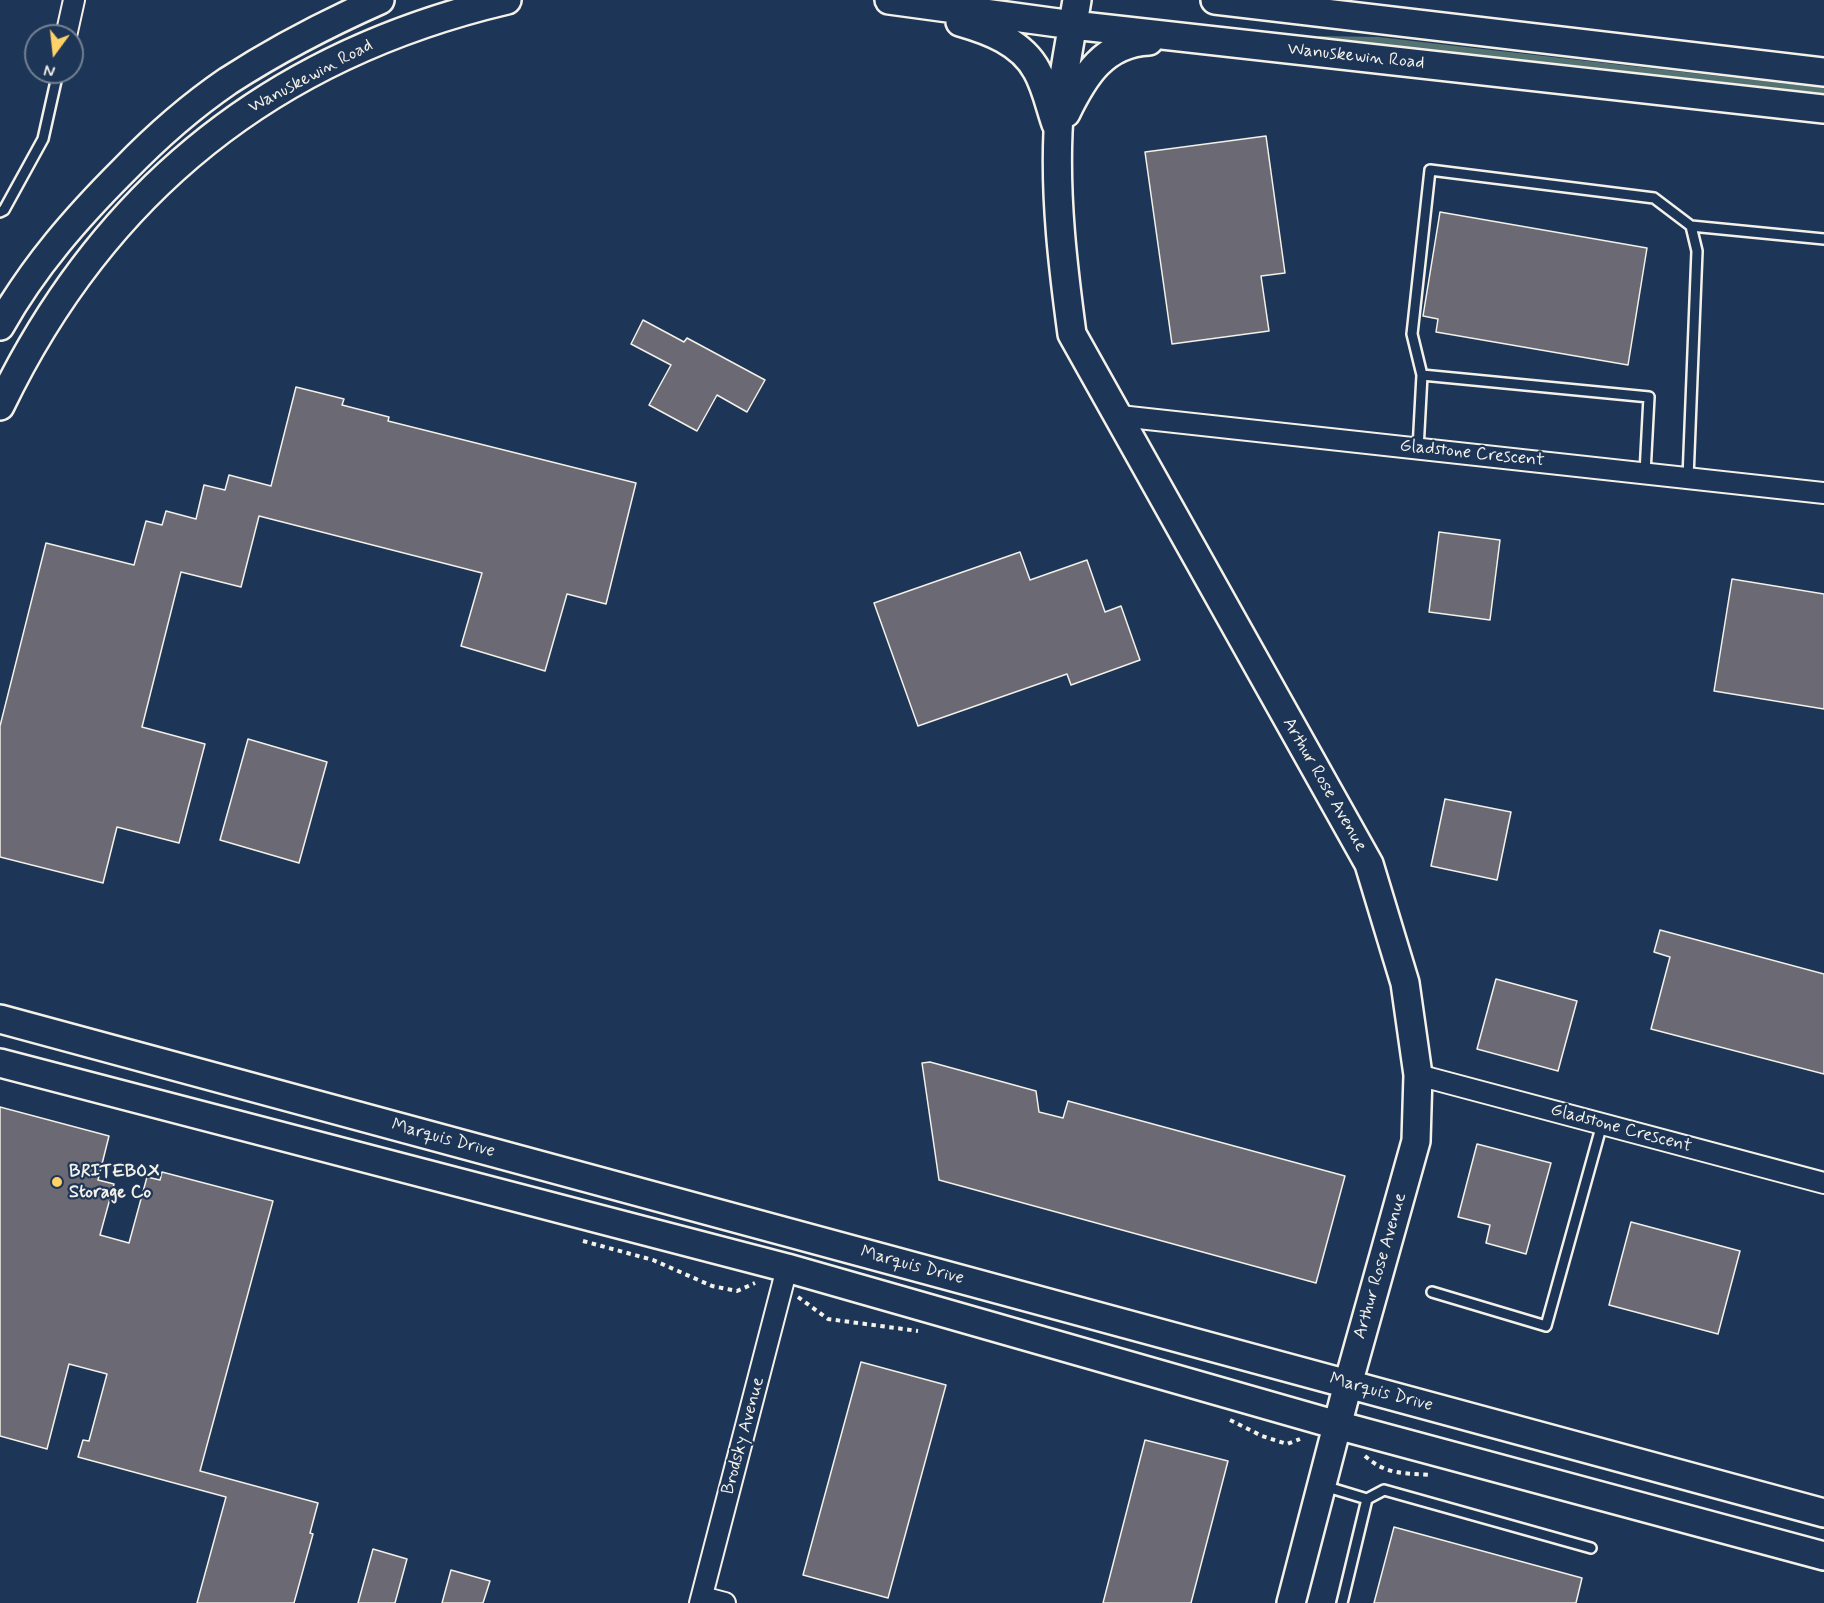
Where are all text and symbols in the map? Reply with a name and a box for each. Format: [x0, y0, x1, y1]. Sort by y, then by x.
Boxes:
north arrow [24, 24, 84, 84]
street label: Wanuskewin Road [245, 35, 377, 119]
street label: Wanuskewin Road [1286, 39, 1426, 75]
text: N [42, 58, 58, 81]
street label: Gladstone Crescent [1399, 436, 1545, 472]
street label: Arthur Rose Avenue [1277, 714, 1371, 856]
street label: Gladstone Crescent [1548, 1100, 1694, 1158]
street label: Marquis Drive [389, 1115, 497, 1163]
place label: BRITEBOX Storage Co [69, 1161, 160, 1204]
marker: BRITEBOX Storage Co [50, 1175, 64, 1189]
street label: Arthur Rose Avenue [1350, 1190, 1412, 1342]
street label: Marquis Drive [858, 1242, 966, 1290]
street label: Marquis Drive [1327, 1369, 1435, 1417]
street label: Brodsky Avenue [718, 1375, 770, 1497]

